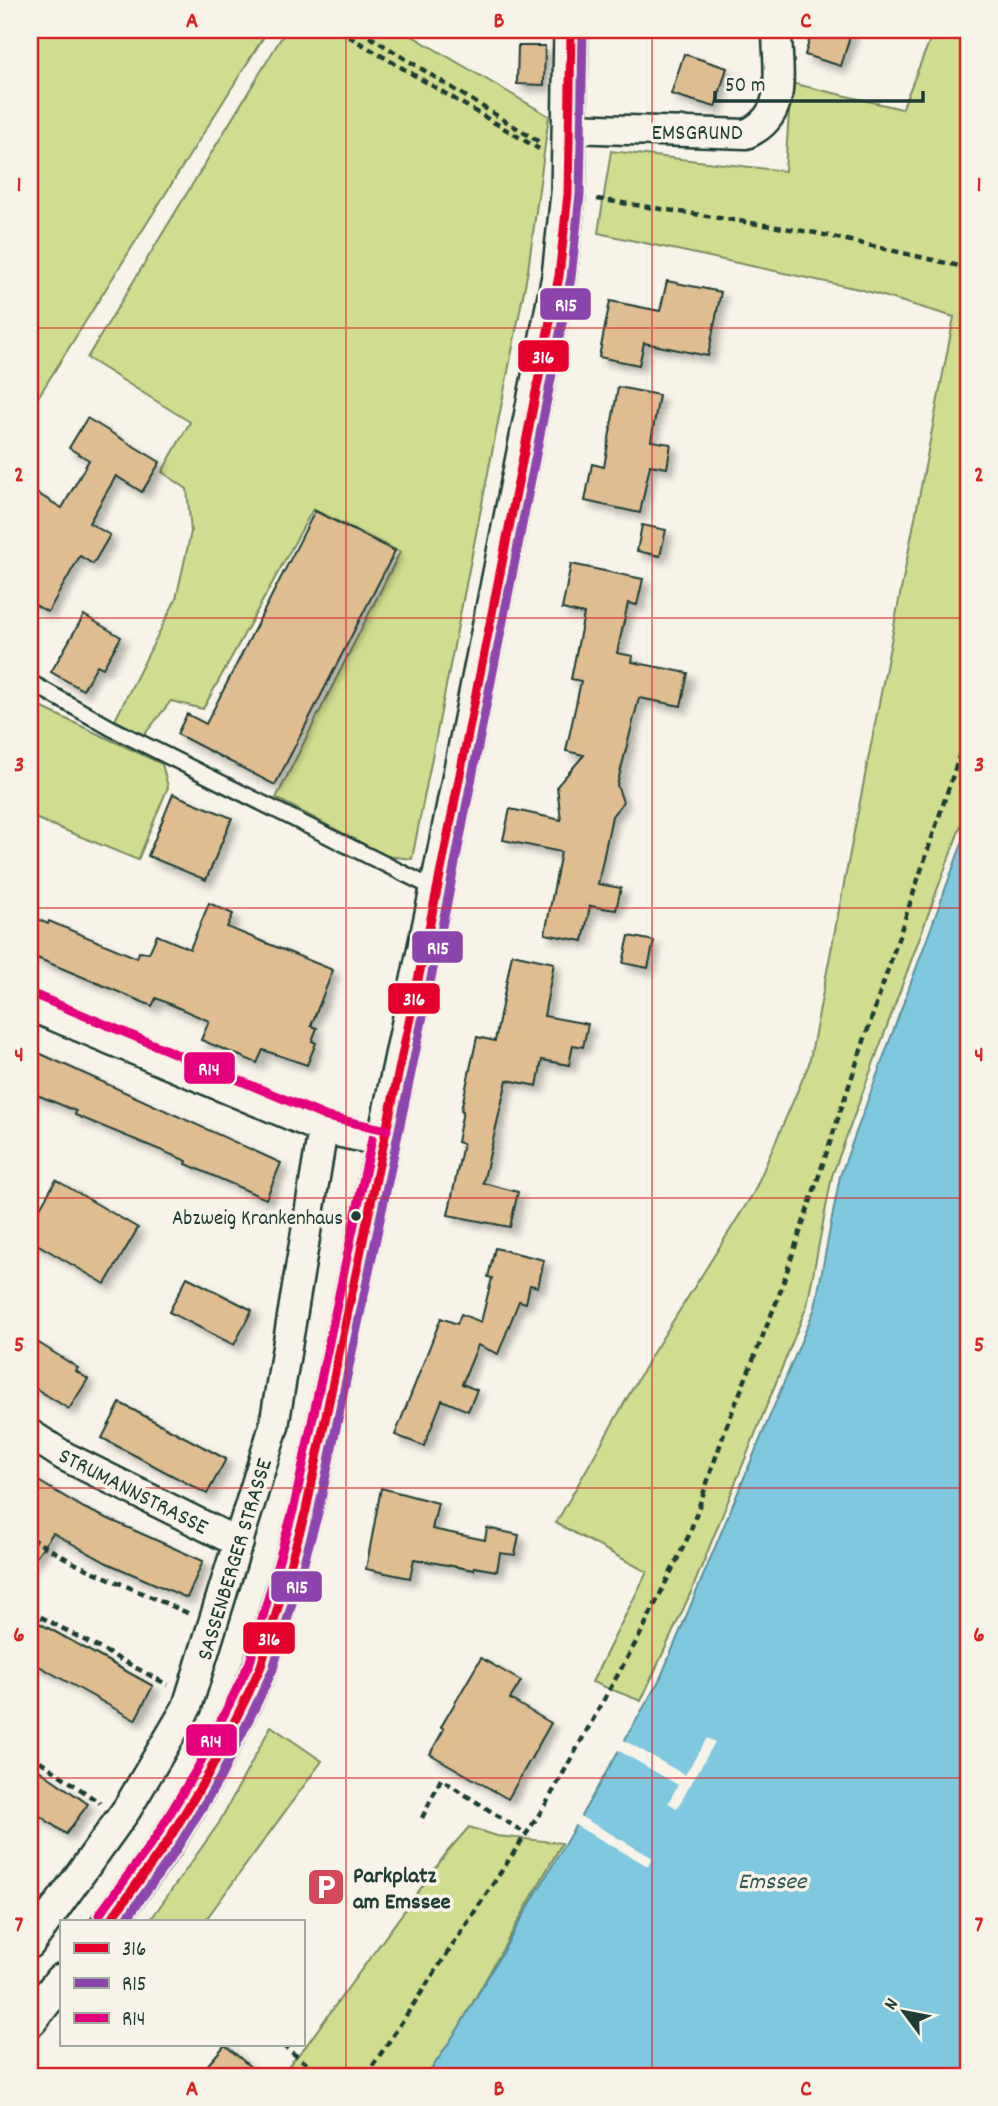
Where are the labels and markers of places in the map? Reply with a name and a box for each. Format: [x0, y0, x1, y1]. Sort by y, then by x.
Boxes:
place label: Abzweig Krankenhaus [172, 1205, 343, 1235]
marker: Abzweig Krankenhaus [349, 1209, 363, 1223]
place label: Parkplatz am Emssee [353, 1861, 451, 1920]
parking icon: Parkplatz am Emssee [305, 1866, 347, 1908]

